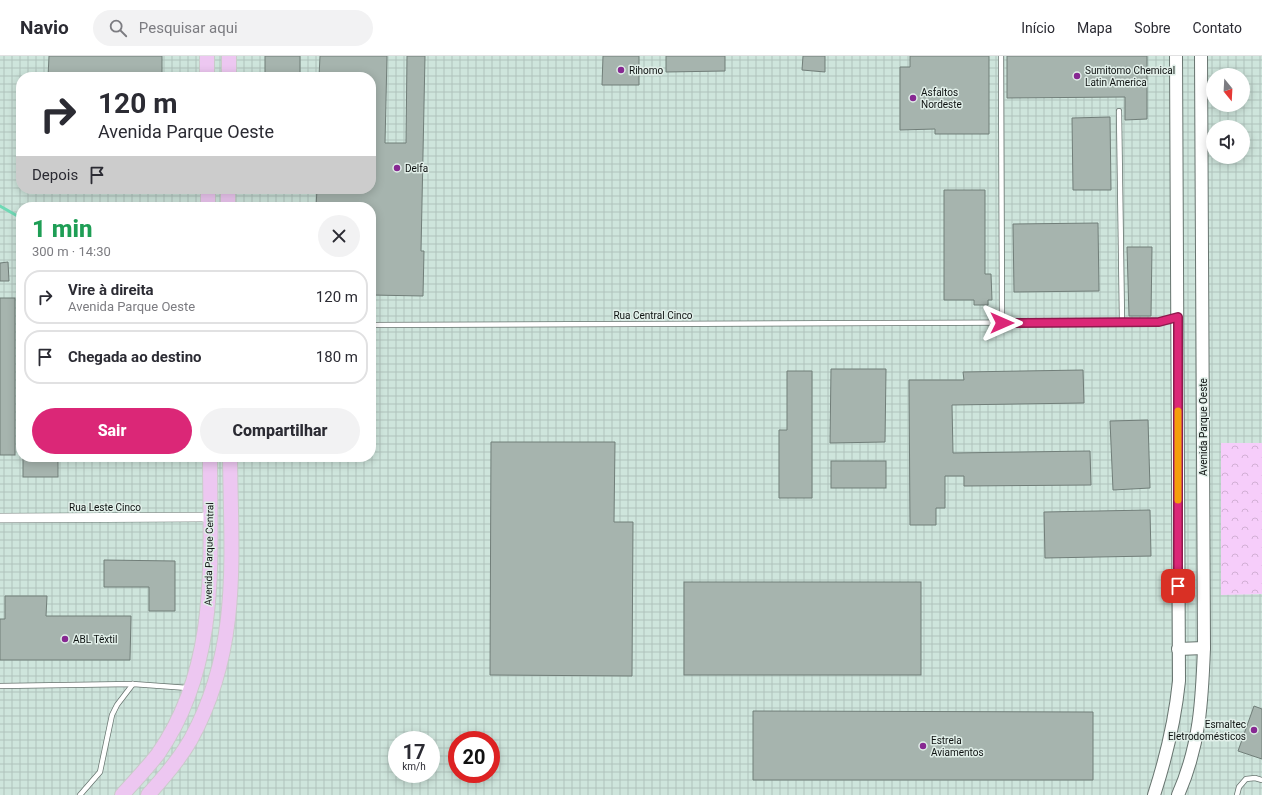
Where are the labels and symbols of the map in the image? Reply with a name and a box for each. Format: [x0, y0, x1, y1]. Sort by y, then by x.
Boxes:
marker: Rihomo [616, 65, 626, 75]
place label: Rihomo [629, 65, 664, 76]
place label: Sumitomo Chemical Latin America [1085, 65, 1175, 88]
north arrow [1206, 68, 1250, 112]
marker: Sumitomo Chemical Latin America [1072, 71, 1082, 81]
place label: Asfaltos Nordeste [921, 87, 962, 110]
marker: Asfaltos Nordeste [908, 93, 918, 103]
marker: Delfa [392, 163, 402, 173]
place label: Delfa [405, 163, 428, 174]
position arrow [981, 302, 1023, 344]
street label: Rua Central Cinco [613, 310, 693, 321]
street label: Avenida Parque Oeste [1198, 378, 1209, 476]
street label: Rua Leste Cinco [69, 502, 141, 513]
street label: Avenida Parque Central [203, 502, 215, 606]
pin [1161, 569, 1195, 603]
marker: ABL Têxtil [60, 634, 70, 644]
place label: ABL Têxtil [73, 634, 117, 645]
place label: Esmaltec Eletrodomésticos [1168, 719, 1246, 742]
marker: Esmaltec Eletrodomésticos [1249, 725, 1259, 735]
speed limit sign: 20 [448, 731, 500, 783]
place label: Estrela Aviamentos [931, 735, 984, 758]
marker: Estrela Aviamentos [918, 741, 928, 751]

